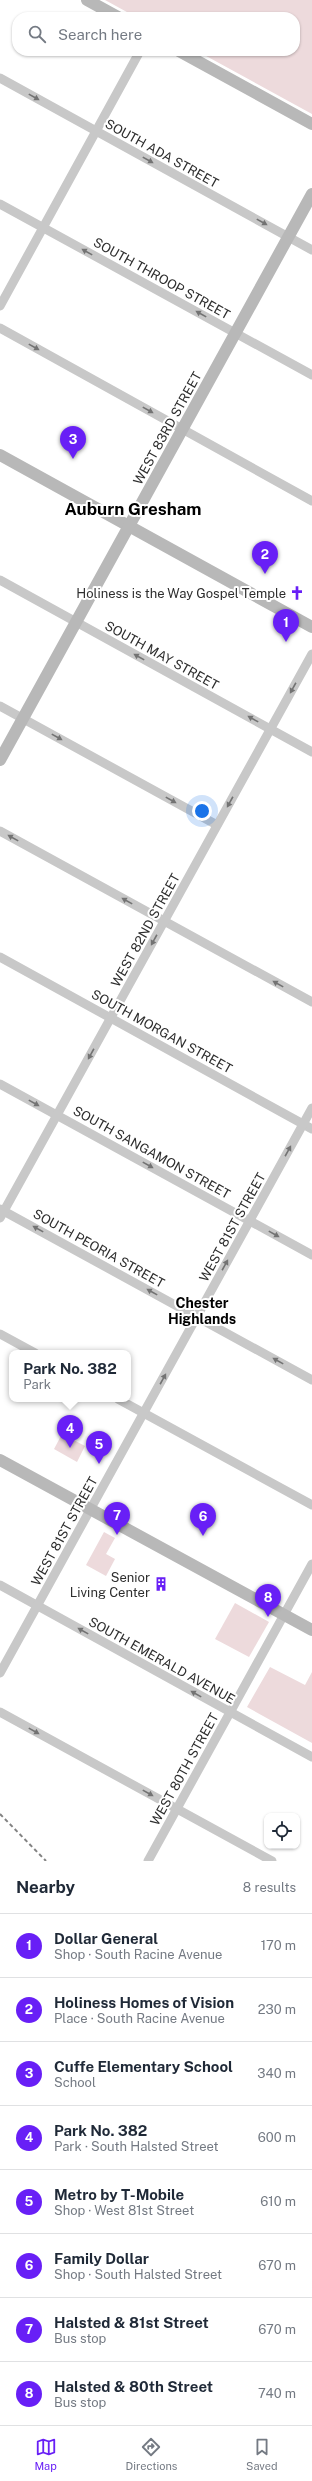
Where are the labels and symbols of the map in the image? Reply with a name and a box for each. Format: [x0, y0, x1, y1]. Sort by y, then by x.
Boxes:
one-way arrow [28, 94, 40, 100]
street label: SOUTH ADA STREET [102, 116, 221, 191]
one-way arrow [142, 156, 154, 163]
one-way arrow [256, 219, 268, 226]
street label: SOUTH THROOP STREET [91, 235, 233, 322]
one-way arrow [81, 248, 93, 255]
one-way arrow [195, 311, 207, 318]
one-way arrow [28, 344, 40, 351]
street label: WEST 83RD STREET [130, 369, 205, 487]
one-way arrow [142, 406, 154, 413]
pin: 3 [60, 426, 86, 459]
district label: Auburn Gresham [64, 499, 202, 519]
pin: 2 [252, 541, 278, 574]
church icon: Holiness is the Way Gospel Temple [289, 585, 305, 601]
place label: Holiness is the Way Gospel Temple [76, 586, 286, 601]
pin: 1 [273, 609, 299, 642]
street label: SOUTH MAY STREET [102, 618, 221, 693]
one-way arrow [134, 654, 145, 660]
one-way arrow [290, 682, 297, 694]
one-way arrow [248, 716, 259, 723]
one-way arrow [51, 734, 63, 741]
one-way arrow [227, 796, 234, 807]
one-way arrow [165, 797, 177, 803]
your location [192, 801, 212, 821]
one-way arrow [7, 835, 19, 841]
street label: WEST 82ND STREET [108, 871, 183, 989]
one-way arrow [121, 897, 133, 904]
one-way arrow [150, 934, 157, 946]
one-way arrow [272, 980, 284, 987]
street label: SOUTH MORGAN STREET [89, 986, 235, 1077]
one-way arrow [88, 1048, 94, 1059]
one-way arrow [28, 1099, 40, 1106]
street label: SOUTH SANGAMON STREET [71, 1103, 233, 1202]
one-way arrow [285, 1145, 292, 1157]
one-way arrow [142, 1162, 154, 1169]
street label: WEST 81ST STREET [196, 1170, 269, 1284]
street label: SOUTH PEORIA STREET [31, 1206, 167, 1291]
one-way arrow [32, 1226, 44, 1233]
one-way arrow [269, 1231, 280, 1238]
one-way arrow [222, 1259, 229, 1271]
one-way arrow [146, 1289, 157, 1295]
district label: Chester Highlands [168, 1295, 236, 1327]
one-way arrow [272, 1358, 284, 1365]
one-way arrow [159, 1373, 166, 1385]
pin: 4 [57, 1415, 83, 1448]
pin: 5 [86, 1431, 112, 1464]
street label: WEST 81ST STREET [28, 1474, 101, 1588]
pin: 7 [104, 1502, 130, 1535]
pin: 6 [190, 1503, 216, 1536]
place label: Senior Living Center [70, 1570, 150, 1600]
building icon: Senior Living Center [153, 1576, 169, 1592]
pin: 8 [255, 1584, 281, 1617]
street label: SOUTH EMERALD AVENUE [86, 1614, 238, 1707]
one-way arrow [77, 1627, 89, 1634]
one-way arrow [191, 1690, 202, 1697]
street label: WEST 80TH STREET [147, 1710, 222, 1828]
one-way arrow [28, 1727, 40, 1734]
one-way arrow [142, 1790, 154, 1797]

